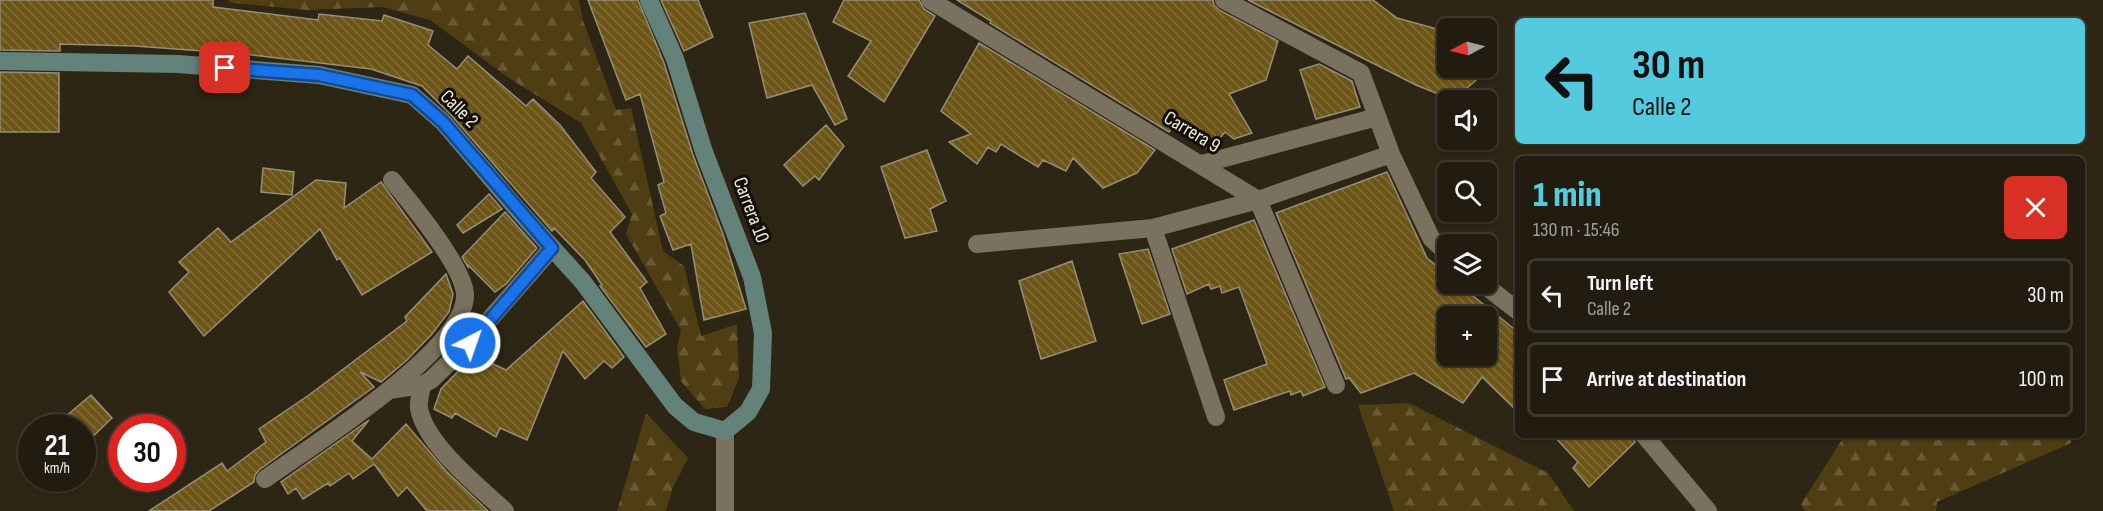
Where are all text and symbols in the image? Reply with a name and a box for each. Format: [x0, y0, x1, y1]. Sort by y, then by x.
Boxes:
north arrow [1437, 18, 1497, 78]
map controls [1437, 18, 1497, 366]
text: 30 m [1632, 40, 1705, 91]
pin [199, 42, 250, 93]
icon: left [1533, 42, 1611, 120]
icon: arrive [208, 51, 241, 84]
street label: Calle 2 [435, 85, 483, 133]
button: sound [1437, 90, 1497, 150]
text: Calle 2 [1632, 91, 1691, 123]
street label: Carrera 9 [1159, 106, 1225, 158]
button: search [1437, 162, 1497, 222]
street label: Carrera 10 [728, 174, 774, 246]
text: 1 min [1533, 174, 1601, 217]
button: close [2004, 176, 2067, 239]
text: 130 m · 15:46 [1533, 218, 1620, 242]
button: layers [1437, 234, 1497, 294]
text: Turn left [1587, 270, 1653, 297]
icon: left [1536, 279, 1569, 312]
text: 30 m [2027, 282, 2064, 309]
text: Calle 2 [1587, 297, 1631, 321]
button: + [1437, 306, 1497, 366]
position arrow [438, 311, 502, 375]
icon: arrive [1536, 363, 1569, 396]
text: Arrive at destination [1587, 366, 1746, 393]
text: 100 m [2019, 366, 2064, 393]
speed limit sign: 30 [108, 414, 186, 492]
text: 21 [45, 428, 69, 464]
text: km/h [44, 459, 70, 478]

